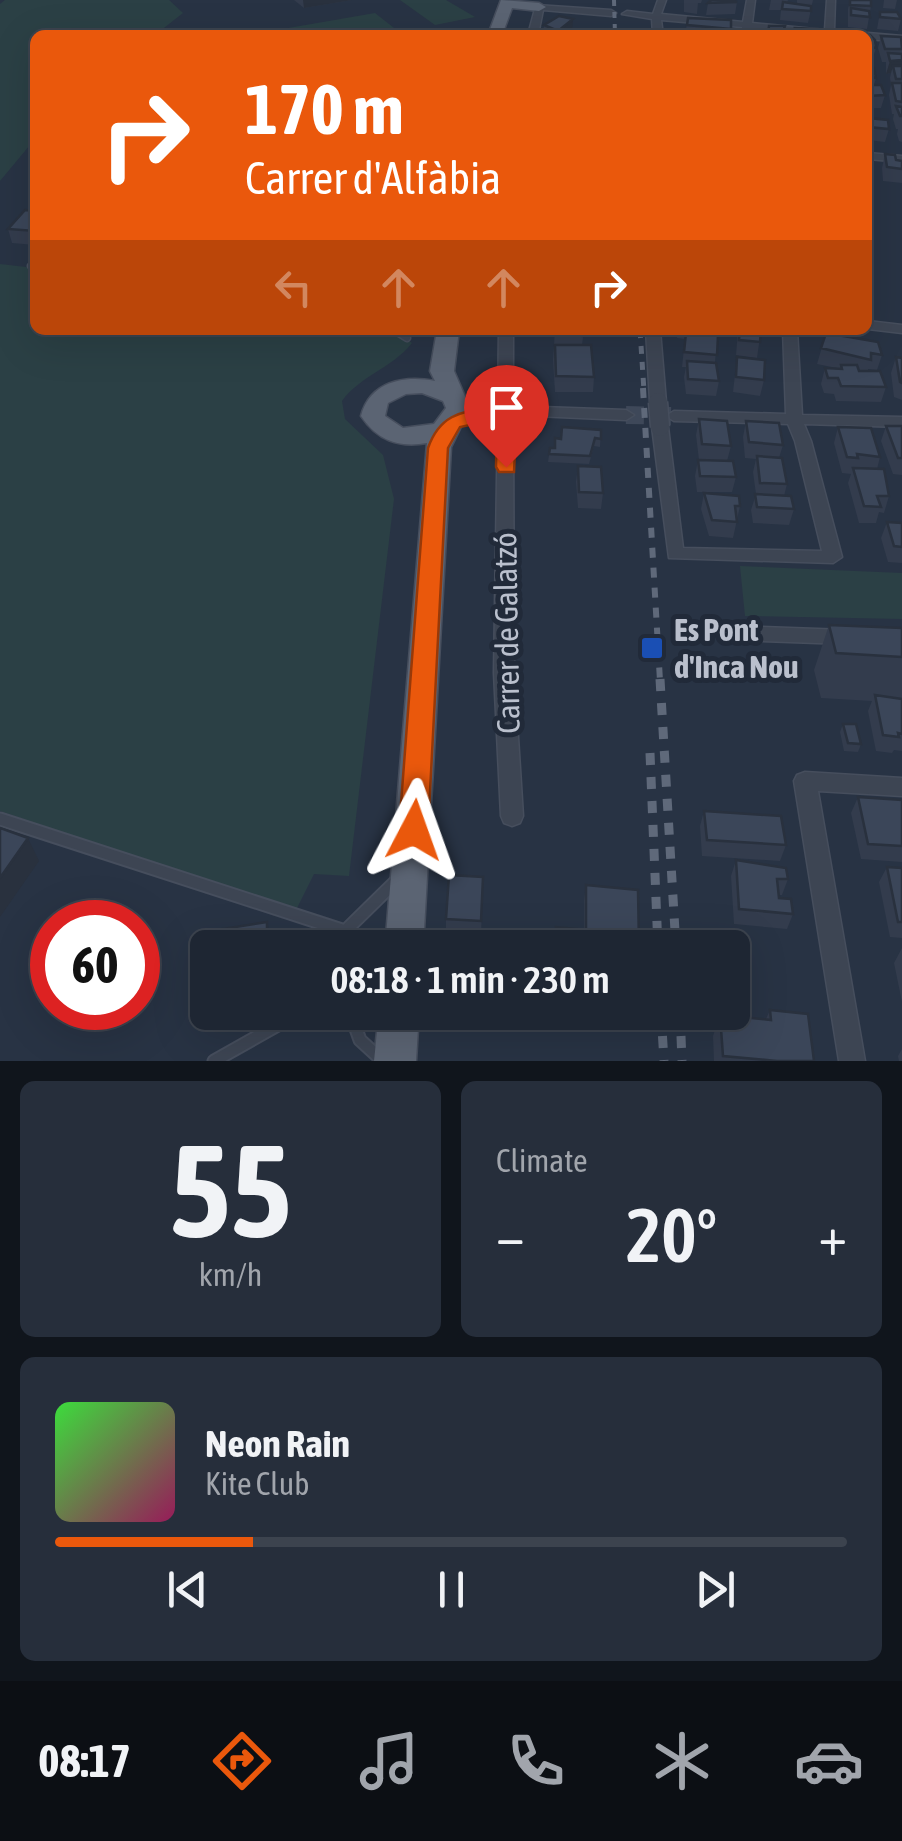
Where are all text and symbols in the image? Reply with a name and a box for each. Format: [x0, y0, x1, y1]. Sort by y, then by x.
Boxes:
text: 170 m [245, 69, 404, 149]
icon: right [80, 70, 210, 200]
text: Carrer d'Alfàbia [245, 152, 501, 204]
icon: left [266, 260, 321, 315]
icon: ahead [371, 260, 426, 315]
icon: ahead [476, 260, 531, 315]
icon: right [581, 260, 636, 315]
pin [464, 365, 549, 468]
icon: arrive [479, 380, 534, 435]
street label: Carrer de Galatzó [486, 532, 527, 734]
place label: Es Pont d'Inca Nou [674, 611, 799, 685]
marker: Es Pont d'Inca Nou [639, 635, 665, 661]
position arrow [362, 778, 466, 882]
speed limit sign: 60 [30, 900, 160, 1030]
text: 08:18 · 1 min · 230 m [330, 958, 610, 1001]
text: 55 [169, 1116, 292, 1265]
text: Climate [496, 1142, 588, 1179]
text: 20° [626, 1192, 717, 1278]
text: − [496, 1204, 525, 1267]
text: + [818, 1204, 847, 1267]
text: km/h [199, 1256, 262, 1293]
text: Neon Rain [205, 1422, 350, 1465]
text: Kite Club [205, 1465, 309, 1502]
icon: previous [160, 1562, 215, 1617]
icon: pause [424, 1562, 479, 1617]
icon: next [688, 1562, 743, 1617]
icon: directions [207, 1726, 277, 1796]
icon: music [354, 1726, 424, 1796]
icon: phone [501, 1726, 571, 1796]
icon: climate [647, 1726, 717, 1796]
icon: car [794, 1726, 864, 1796]
text: 08:17 [38, 1735, 131, 1787]

